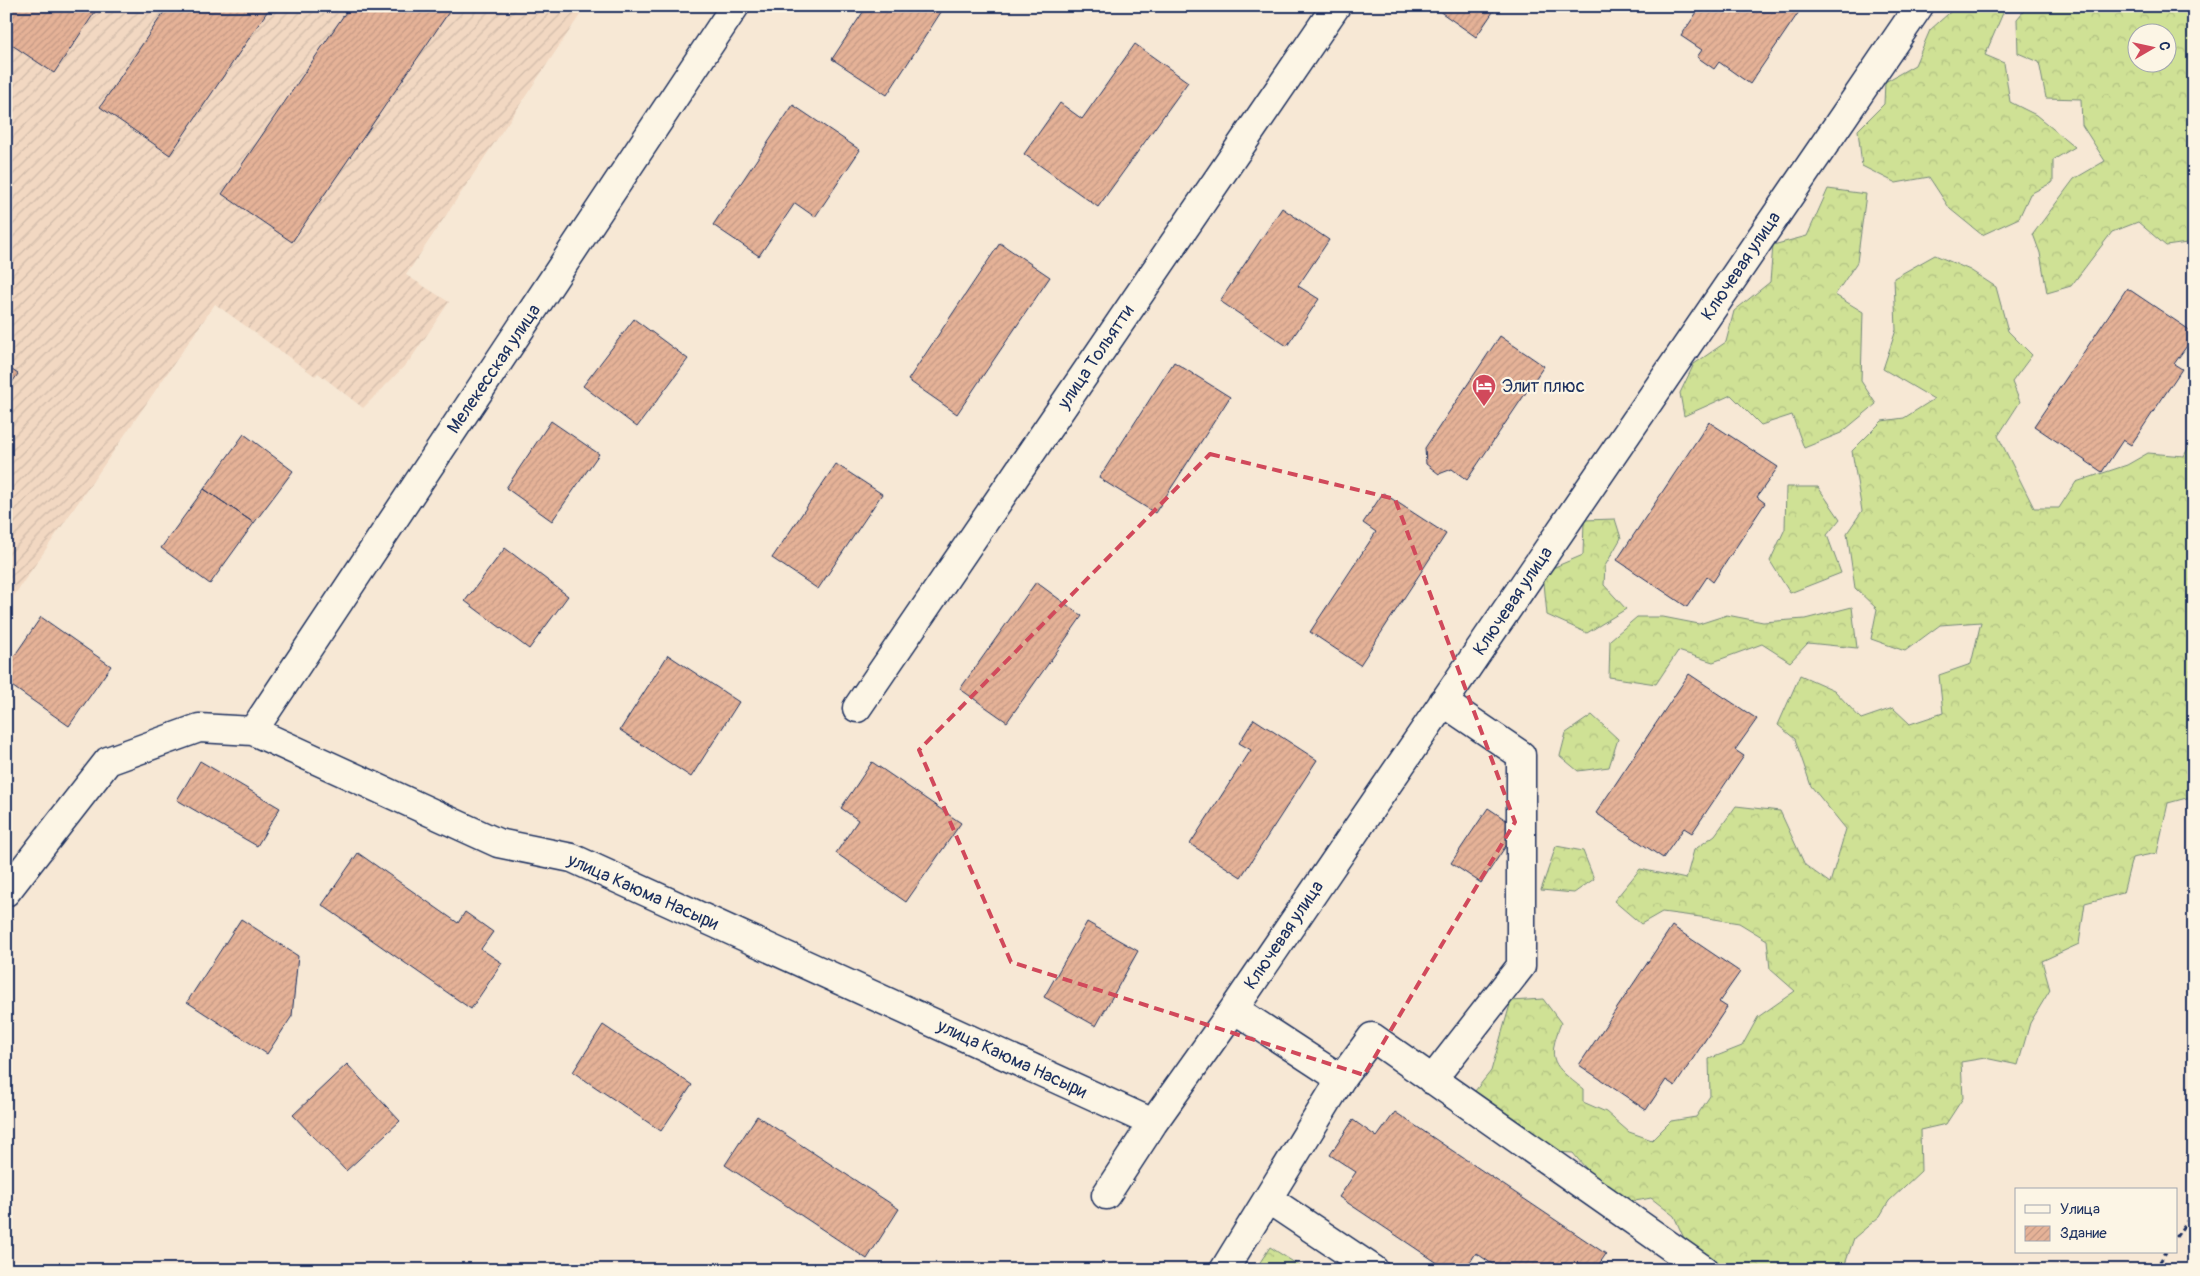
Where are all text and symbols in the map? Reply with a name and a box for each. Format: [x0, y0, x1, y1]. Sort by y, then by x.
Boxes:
north arrow [2128, 22, 2178, 72]
text: С [2155, 40, 2173, 52]
street label: Ключевая улица [1696, 207, 1786, 325]
street label: Мелекесская улица [442, 300, 546, 438]
street label: улица Тольятти [1052, 301, 1139, 414]
hotel icon: Элит плюс [1471, 373, 1497, 407]
place label: Элит плюс [1502, 375, 1585, 398]
street label: Ключевая улица [1468, 542, 1558, 660]
street label: улица Каюма Насыри [563, 848, 722, 936]
street label: Ключевая улица [1239, 876, 1329, 994]
street label: улица Каюма Насыри [933, 1014, 1091, 1104]
legend [2015, 1188, 2178, 1254]
text: Улица [2060, 1200, 2100, 1219]
text: Здание [2060, 1224, 2107, 1243]

